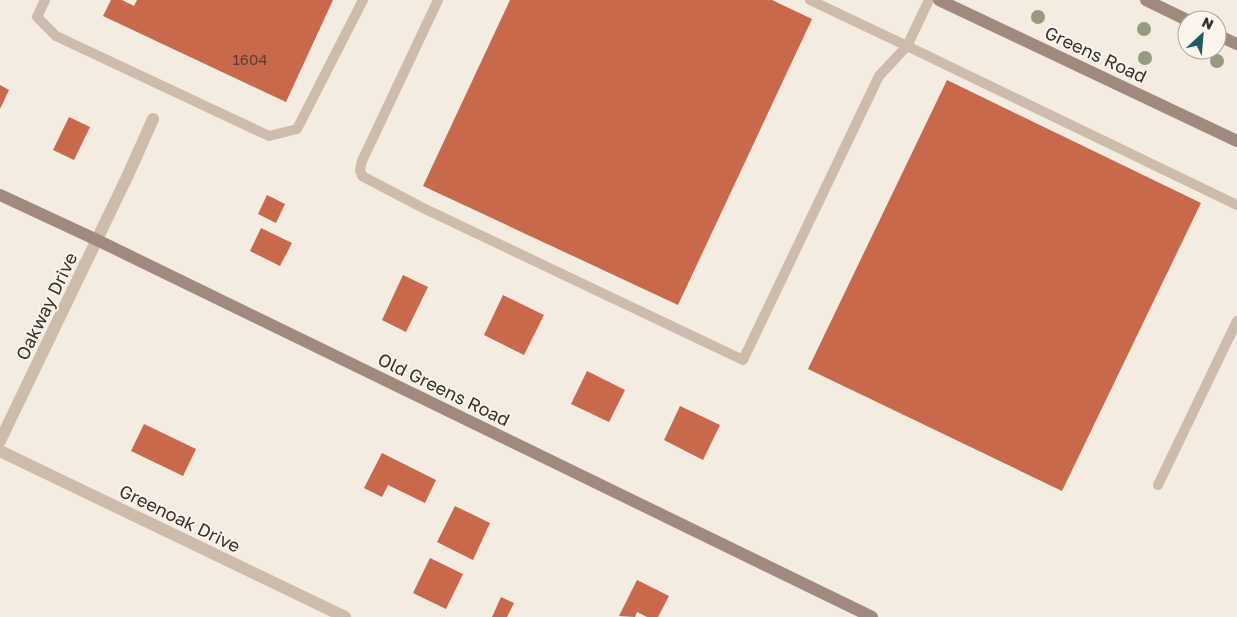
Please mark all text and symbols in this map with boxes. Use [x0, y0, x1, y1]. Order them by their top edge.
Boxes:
north arrow [1177, 10, 1227, 60]
text: N [1199, 13, 1216, 33]
street label: Greens Road [1042, 21, 1150, 87]
house number: 1604 [233, 50, 267, 68]
street label: Oakway Drive [10, 249, 82, 363]
street label: Old Greens Road [374, 348, 514, 430]
street label: Greenoak Drive [116, 479, 244, 557]

